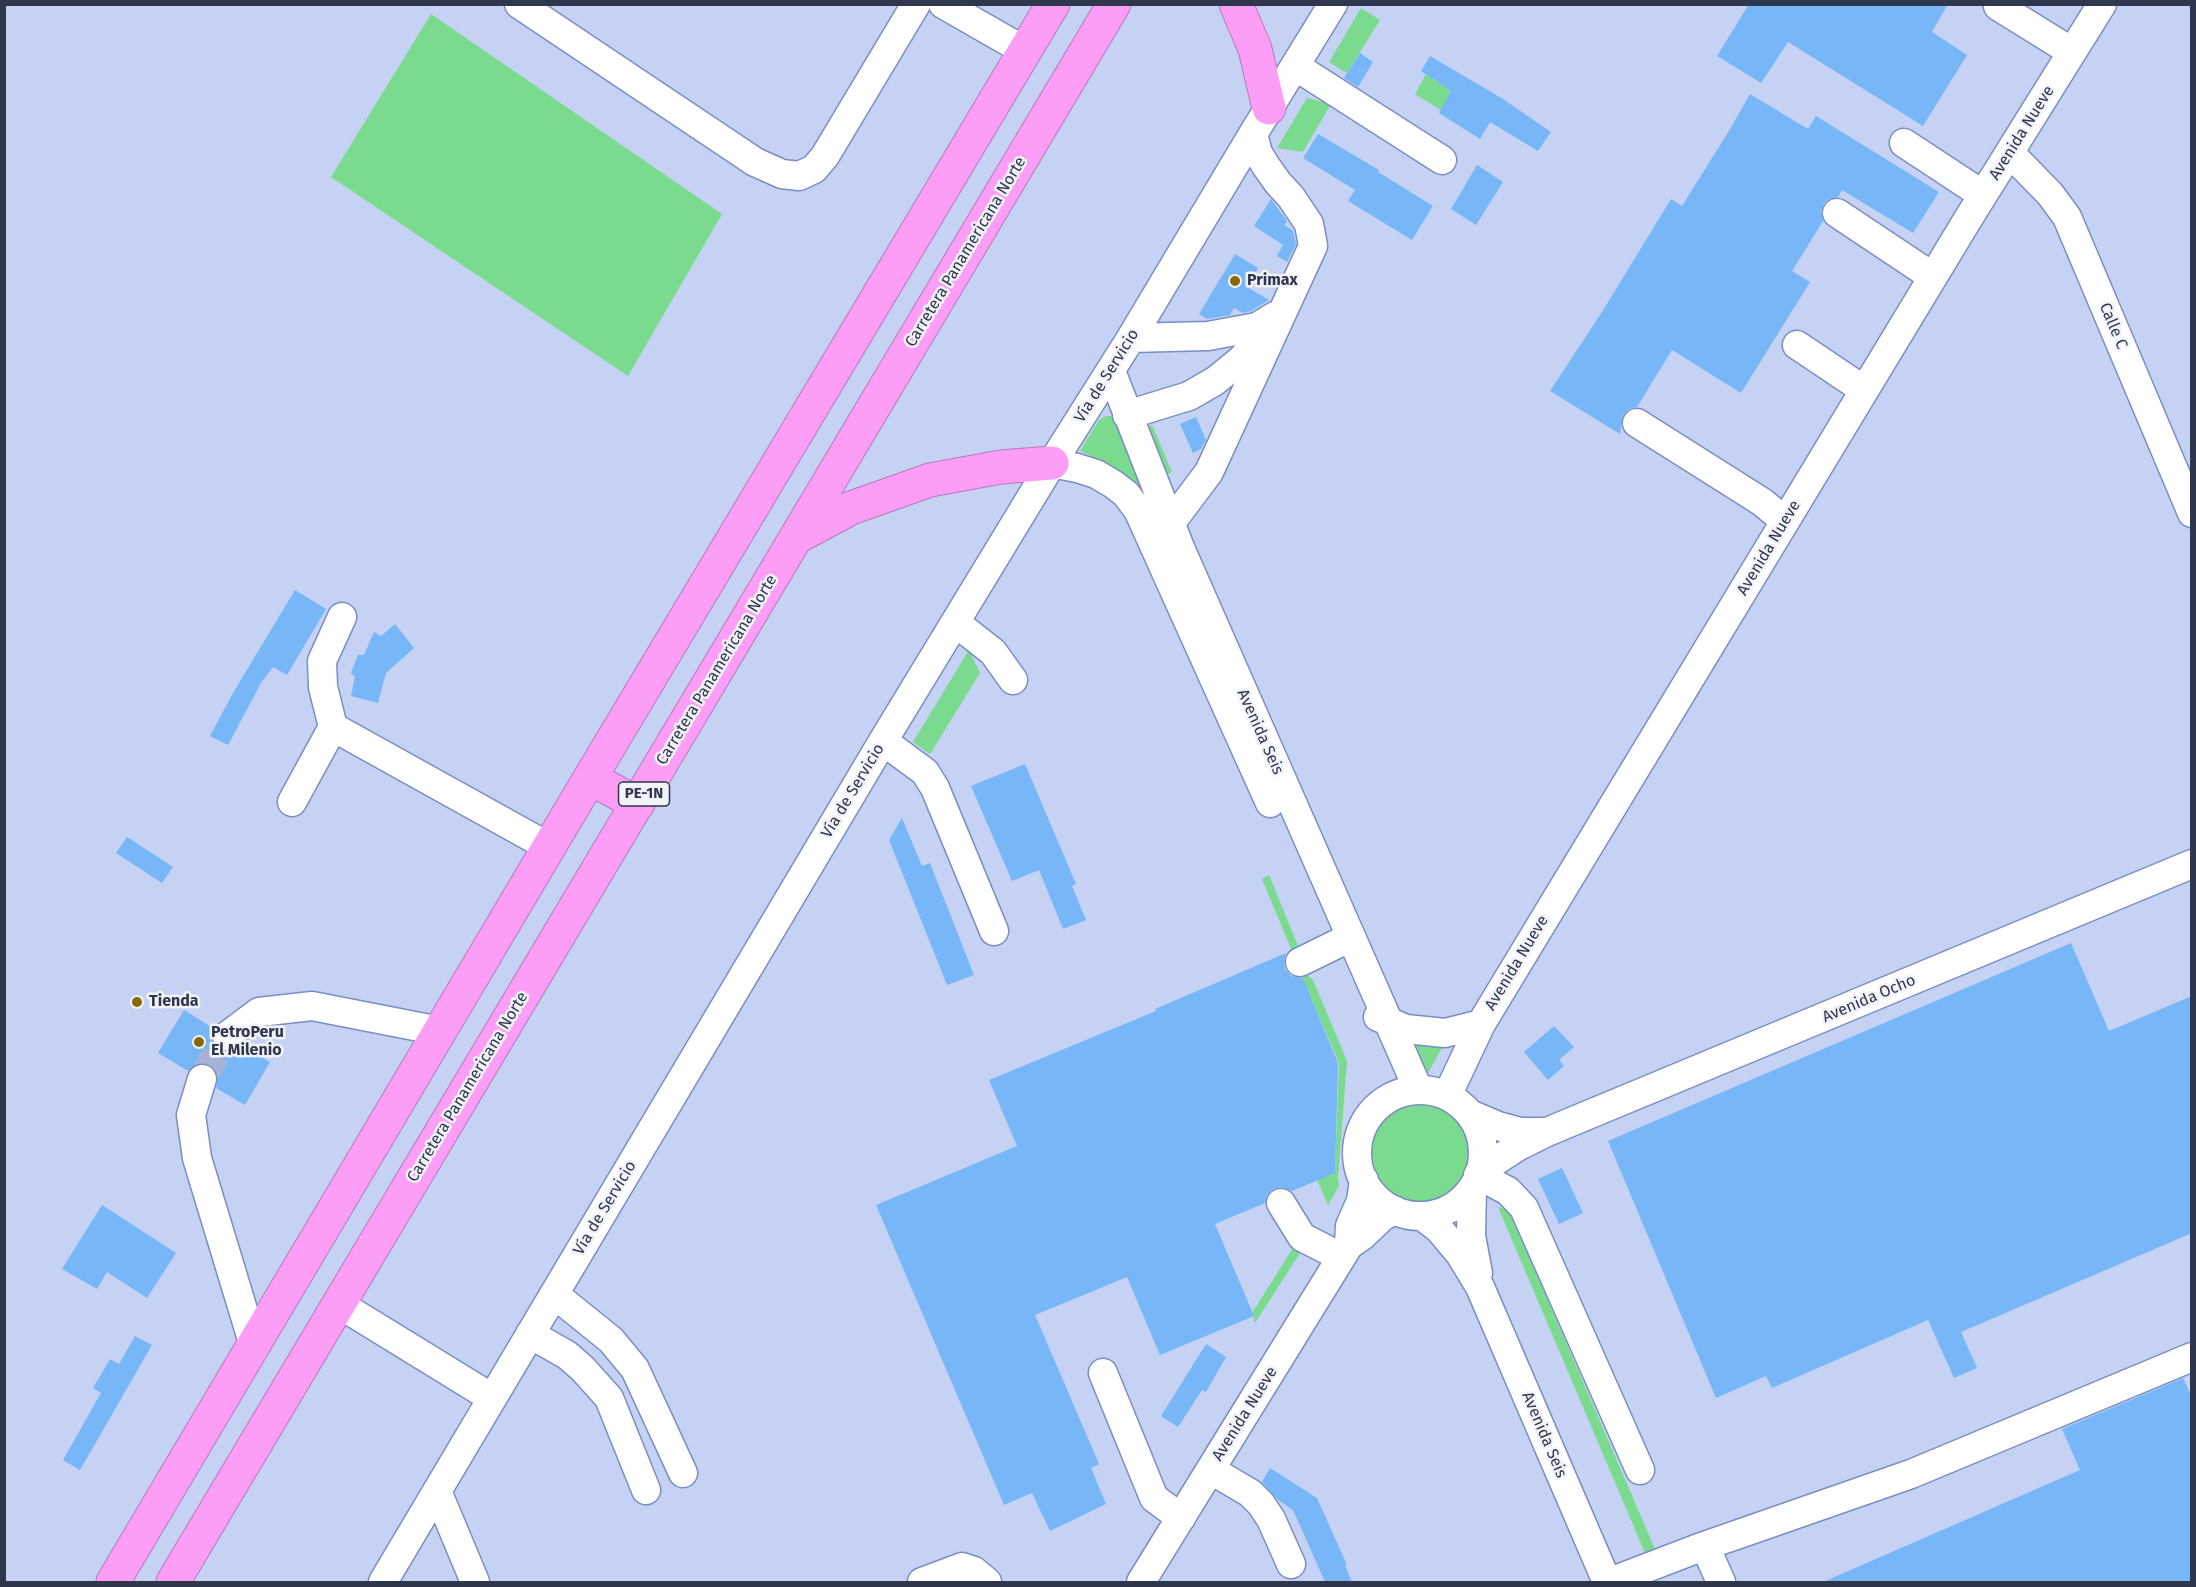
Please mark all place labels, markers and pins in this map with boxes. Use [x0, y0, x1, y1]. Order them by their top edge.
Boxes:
place label: Primax [1247, 271, 1298, 291]
marker: Primax [1228, 274, 1242, 288]
place label: Tienda [149, 992, 199, 1012]
marker: Tienda [130, 995, 144, 1009]
place label: PetroPeru El Milenio [211, 1023, 284, 1061]
marker: PetroPeru El Milenio [192, 1035, 206, 1049]

